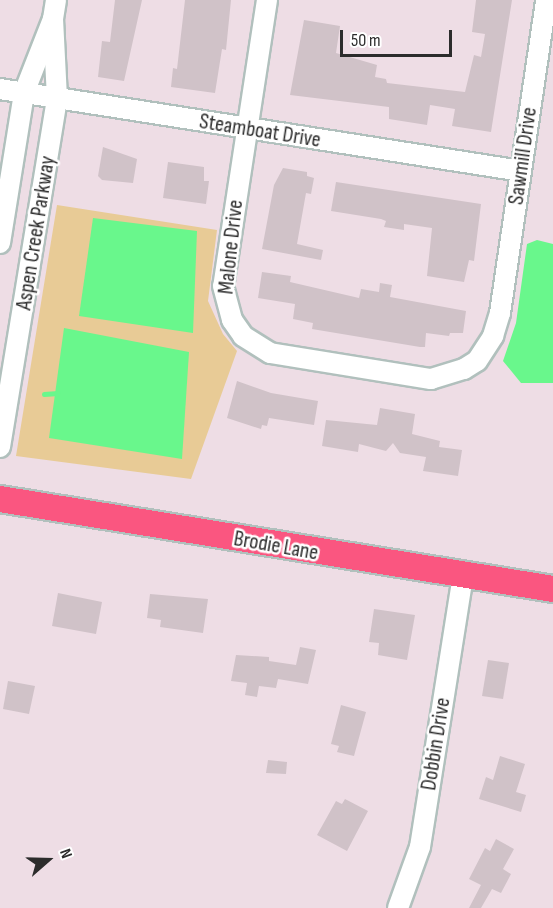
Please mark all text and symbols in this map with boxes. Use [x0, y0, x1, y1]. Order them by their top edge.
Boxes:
scale bar [343, 18, 456, 56]
text: 50 m [351, 30, 381, 51]
street label: Sawmill Drive [503, 105, 543, 207]
street label: Steamboat Drive [197, 108, 323, 154]
street label: Aspen Creek Parkway [11, 154, 61, 312]
street label: Malone Drive [213, 198, 249, 296]
street label: Brodie Lane [232, 526, 320, 566]
street label: Dobbin Drive [416, 696, 456, 792]
north arrow [18, 830, 78, 890]
text: N [55, 846, 76, 861]

